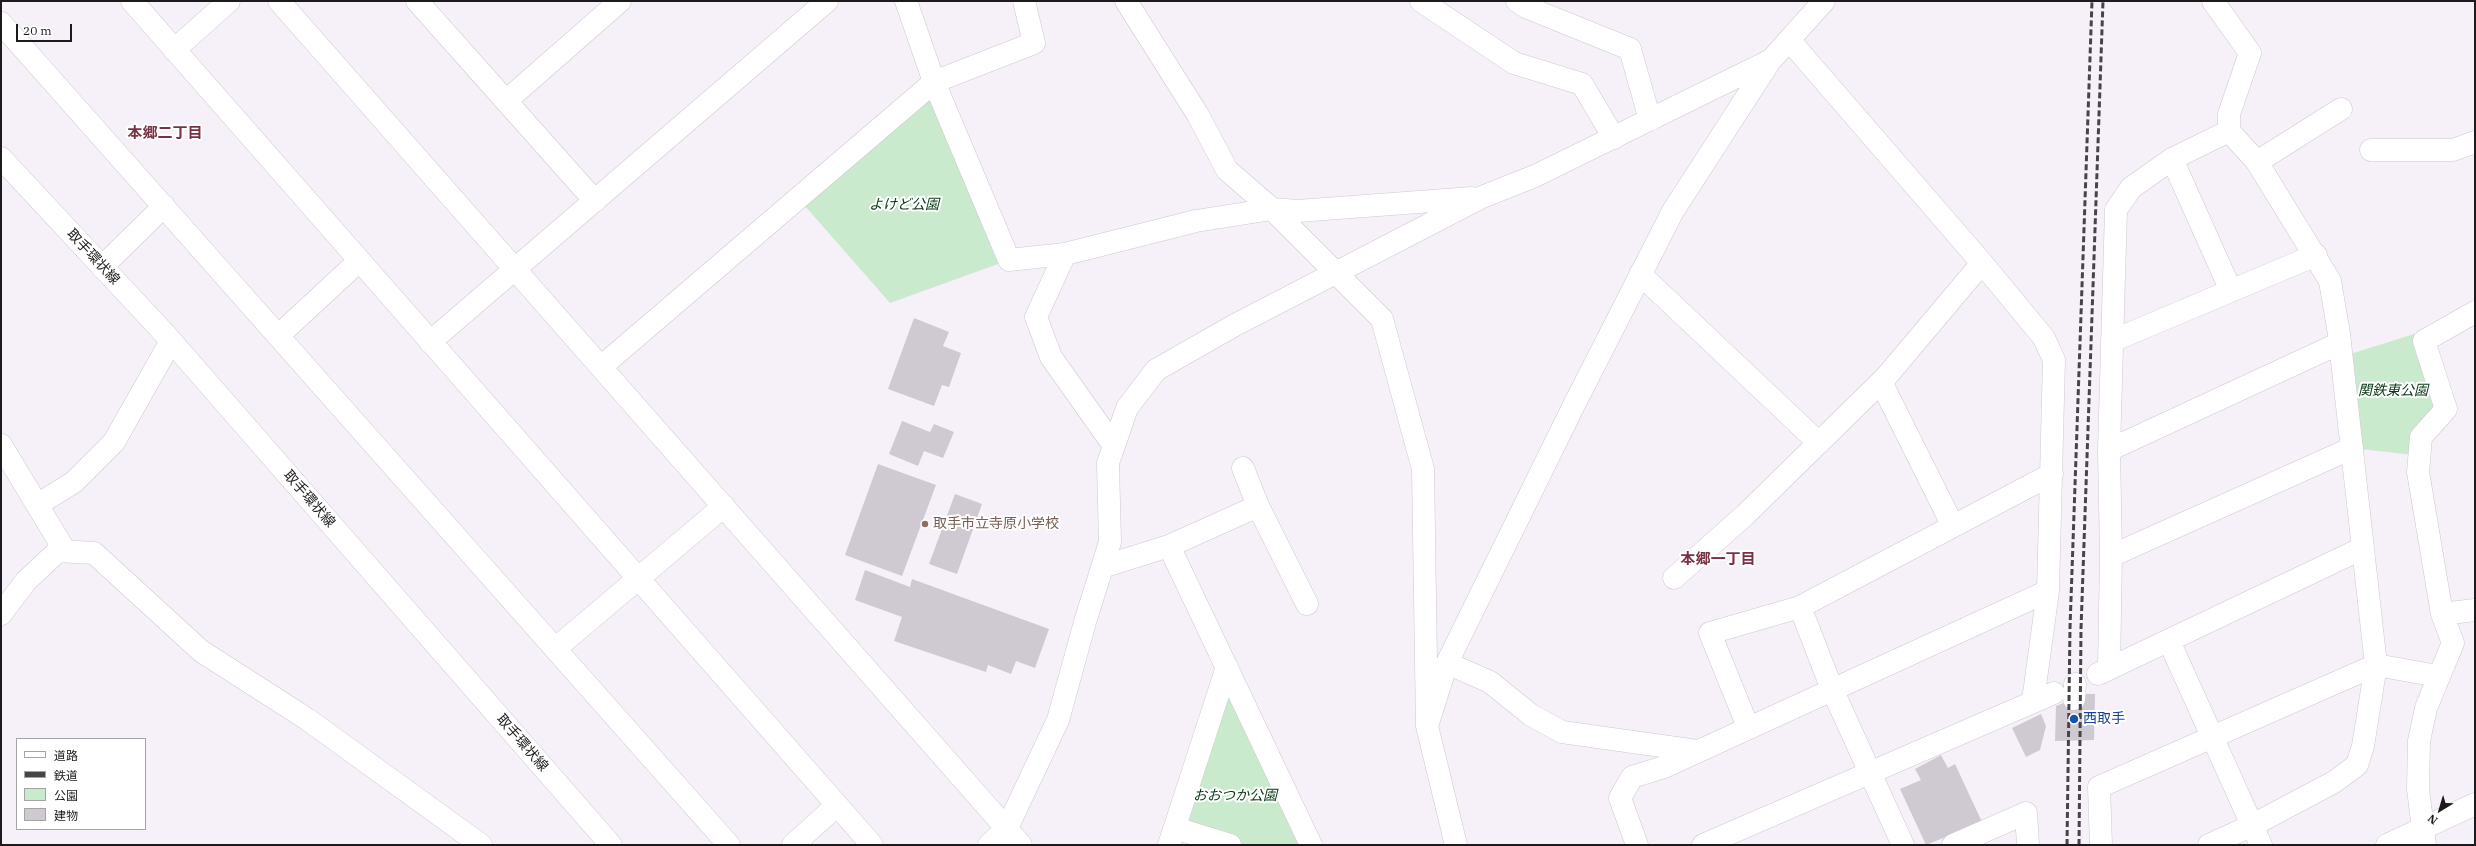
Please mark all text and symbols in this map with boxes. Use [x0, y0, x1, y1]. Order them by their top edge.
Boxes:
scale bar [18, 16, 74, 42]
text: 20 m [23, 23, 52, 38]
district label: 本郷二丁目 [128, 125, 202, 143]
park label: よけど公園 [869, 197, 939, 213]
street label: 取手環状線 [63, 226, 123, 288]
park label: 関鉄東公園 [2358, 383, 2428, 399]
street label: 取手環状線 [280, 467, 338, 531]
place label: 取手市立寺原小学校 [933, 516, 1059, 532]
marker: 取手市立寺原小学校 [920, 519, 930, 529]
district label: 本郷一丁目 [1681, 551, 1755, 569]
street label: 取手環状線 [493, 711, 551, 775]
place label: 西取手 [2083, 711, 2125, 727]
marker: 西取手 [2068, 713, 2080, 725]
legend [16, 738, 146, 830]
text: 道路 [54, 748, 78, 763]
text: 鉄道 [54, 768, 78, 783]
text: 公園 [54, 788, 78, 803]
park label: おおつか公園 [1193, 788, 1277, 804]
north arrow [2420, 790, 2460, 830]
text: 建物 [54, 808, 78, 823]
text: N [2425, 811, 2440, 828]

